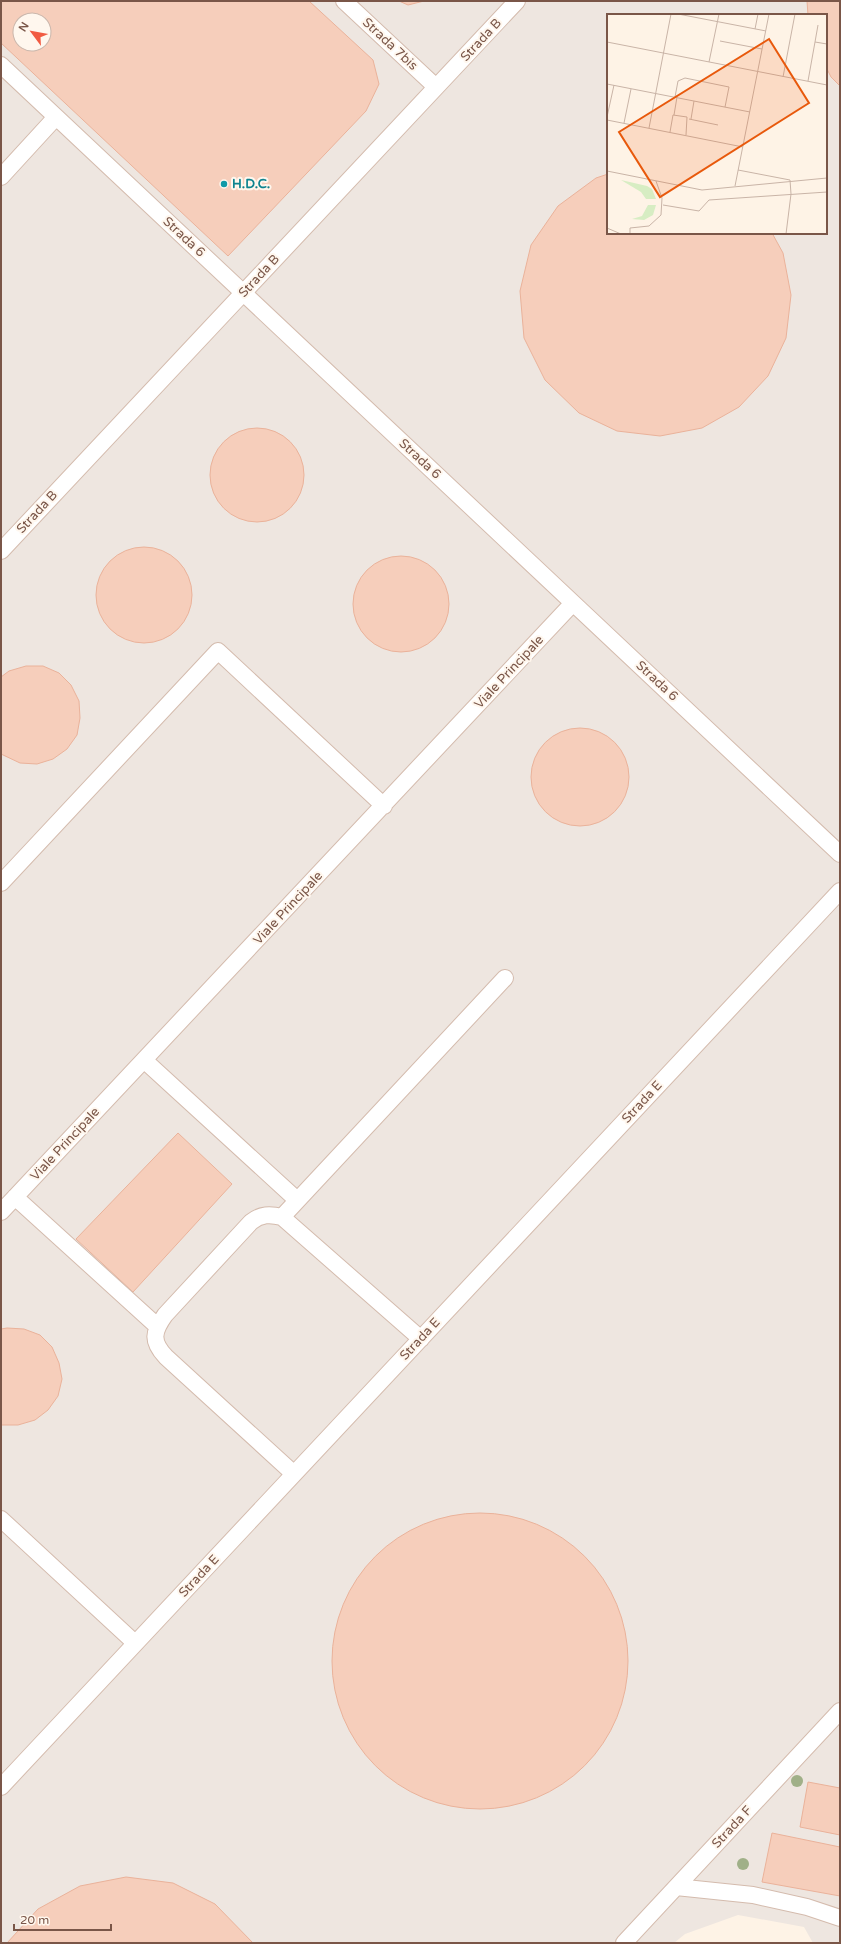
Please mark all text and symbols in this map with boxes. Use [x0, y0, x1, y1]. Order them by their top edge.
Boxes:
north arrow [12, 12, 52, 52]
street label: Strada 7bis [359, 14, 421, 74]
inset map [607, 14, 827, 234]
street label: Strada B [457, 15, 505, 65]
text: N [16, 20, 32, 34]
place label: H.D.C. [232, 176, 270, 192]
marker: H.D.C. [219, 179, 229, 189]
street label: Strada 6 [160, 213, 208, 261]
street label: Strada B [235, 251, 283, 301]
street label: Strada 6 [396, 435, 444, 483]
street label: Strada B [13, 487, 61, 537]
street label: Viale Principale [471, 632, 547, 712]
street label: Strada 6 [633, 657, 681, 705]
street label: Viale Principale [250, 868, 326, 948]
street label: Strada E [618, 1077, 666, 1127]
street label: Viale Principale [27, 1104, 103, 1184]
street label: Strada E [396, 1314, 444, 1364]
street label: Strada E [175, 1551, 223, 1601]
street label: Strada F [708, 1803, 756, 1851]
scale bar [14, 1906, 111, 1932]
text: 20 m [20, 1913, 49, 1927]

